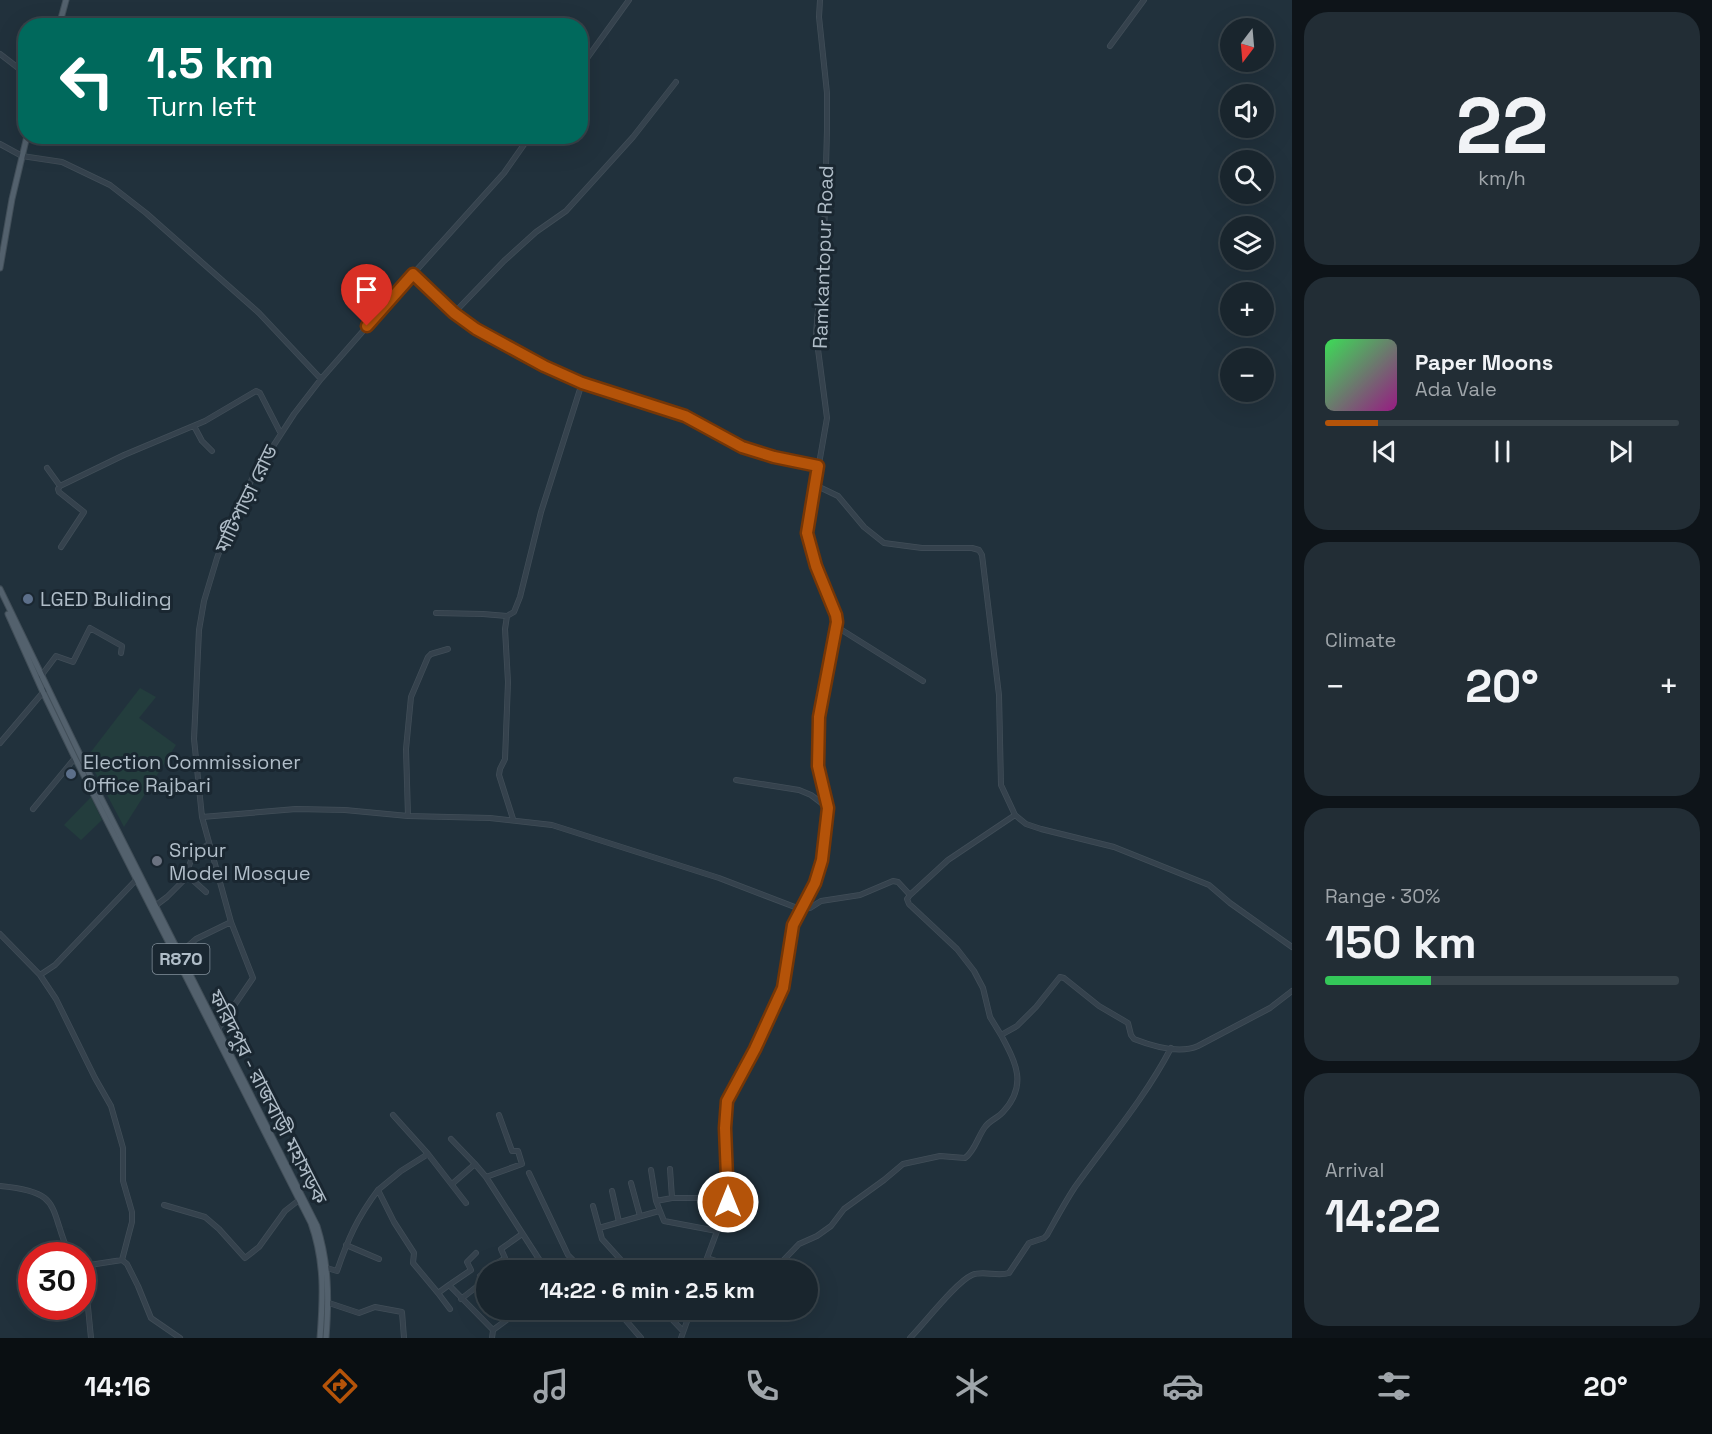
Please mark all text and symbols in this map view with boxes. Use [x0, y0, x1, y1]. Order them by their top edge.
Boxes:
north arrow [1220, 18, 1274, 72]
map controls [1220, 18, 1274, 402]
text: 1.5 km [147, 37, 274, 90]
icon: left [48, 42, 126, 120]
text: 22 [1456, 76, 1548, 176]
button: sound [1220, 84, 1274, 138]
text: Turn left [147, 89, 257, 124]
button: search [1220, 150, 1274, 204]
street label: Ramkantopur Road [807, 165, 839, 349]
text: km/h [1478, 165, 1526, 191]
button: layers [1220, 216, 1274, 270]
pin [341, 264, 392, 326]
icon: arrive [350, 273, 383, 306]
button: + [1220, 282, 1274, 336]
button: − [1220, 348, 1274, 402]
text: Paper Moons [1415, 348, 1553, 376]
text: Ada Vale [1415, 376, 1497, 402]
icon: previous [1368, 435, 1401, 468]
icon: pause [1486, 435, 1519, 468]
icon: next [1604, 435, 1637, 468]
street label: মাটিপাড়া রোড [208, 440, 284, 558]
place label: LGED Buliding [40, 586, 172, 612]
marker: LGED Buliding [21, 592, 35, 606]
text: Climate [1325, 627, 1396, 653]
text: 20° [1465, 658, 1539, 715]
text: − [1325, 666, 1345, 708]
text: + [1659, 666, 1679, 708]
place label: Election Commissioner Office Rajbari [83, 749, 301, 798]
marker: Election Commissioner Office Rajbari [64, 767, 78, 781]
place label: Sripur Model Mosque [169, 837, 311, 886]
marker: Sripur Model Mosque [150, 854, 164, 868]
text: Range · 30% [1325, 883, 1440, 909]
text: 150 km [1325, 914, 1477, 971]
road number: R870 [152, 944, 210, 974]
street label: ফরিদপুর - রাজবাড়ী মহাসড়ক [202, 985, 334, 1209]
text: Arrival [1325, 1157, 1384, 1183]
position arrow [696, 1170, 760, 1234]
text: 14:22 [1325, 1188, 1441, 1245]
speed limit sign: 30 [18, 1242, 96, 1320]
text: 14:22 · 6 min · 2.5 km [539, 1276, 755, 1304]
icon: directions [319, 1365, 361, 1407]
icon: music [530, 1365, 572, 1407]
icon: phone [741, 1365, 783, 1407]
icon: climate [951, 1365, 993, 1407]
icon: car [1162, 1365, 1204, 1407]
icon: filters [1373, 1365, 1415, 1407]
text: 14:16 [84, 1369, 151, 1404]
text: 20° [1583, 1369, 1628, 1404]

